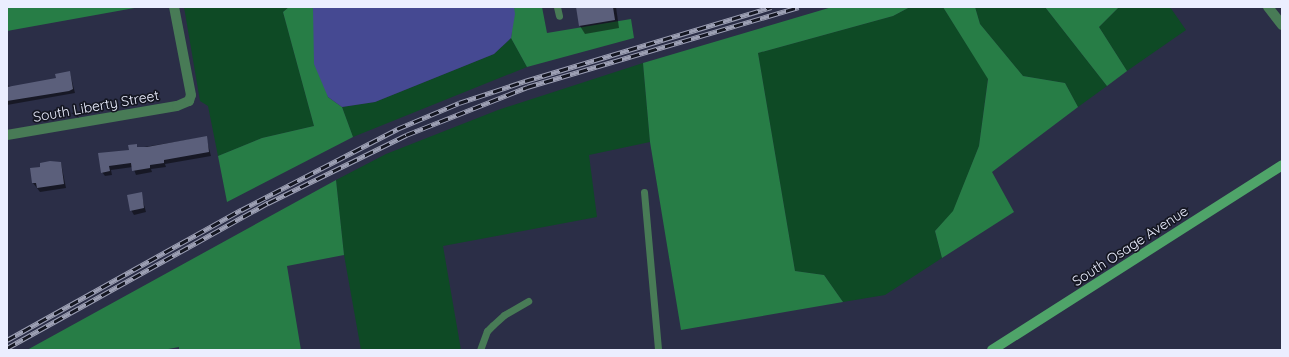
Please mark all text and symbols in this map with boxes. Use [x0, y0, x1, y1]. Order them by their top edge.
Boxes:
street label: South Liberty Street [32, 87, 160, 125]
street label: South Osage Avenue [1069, 202, 1191, 290]

